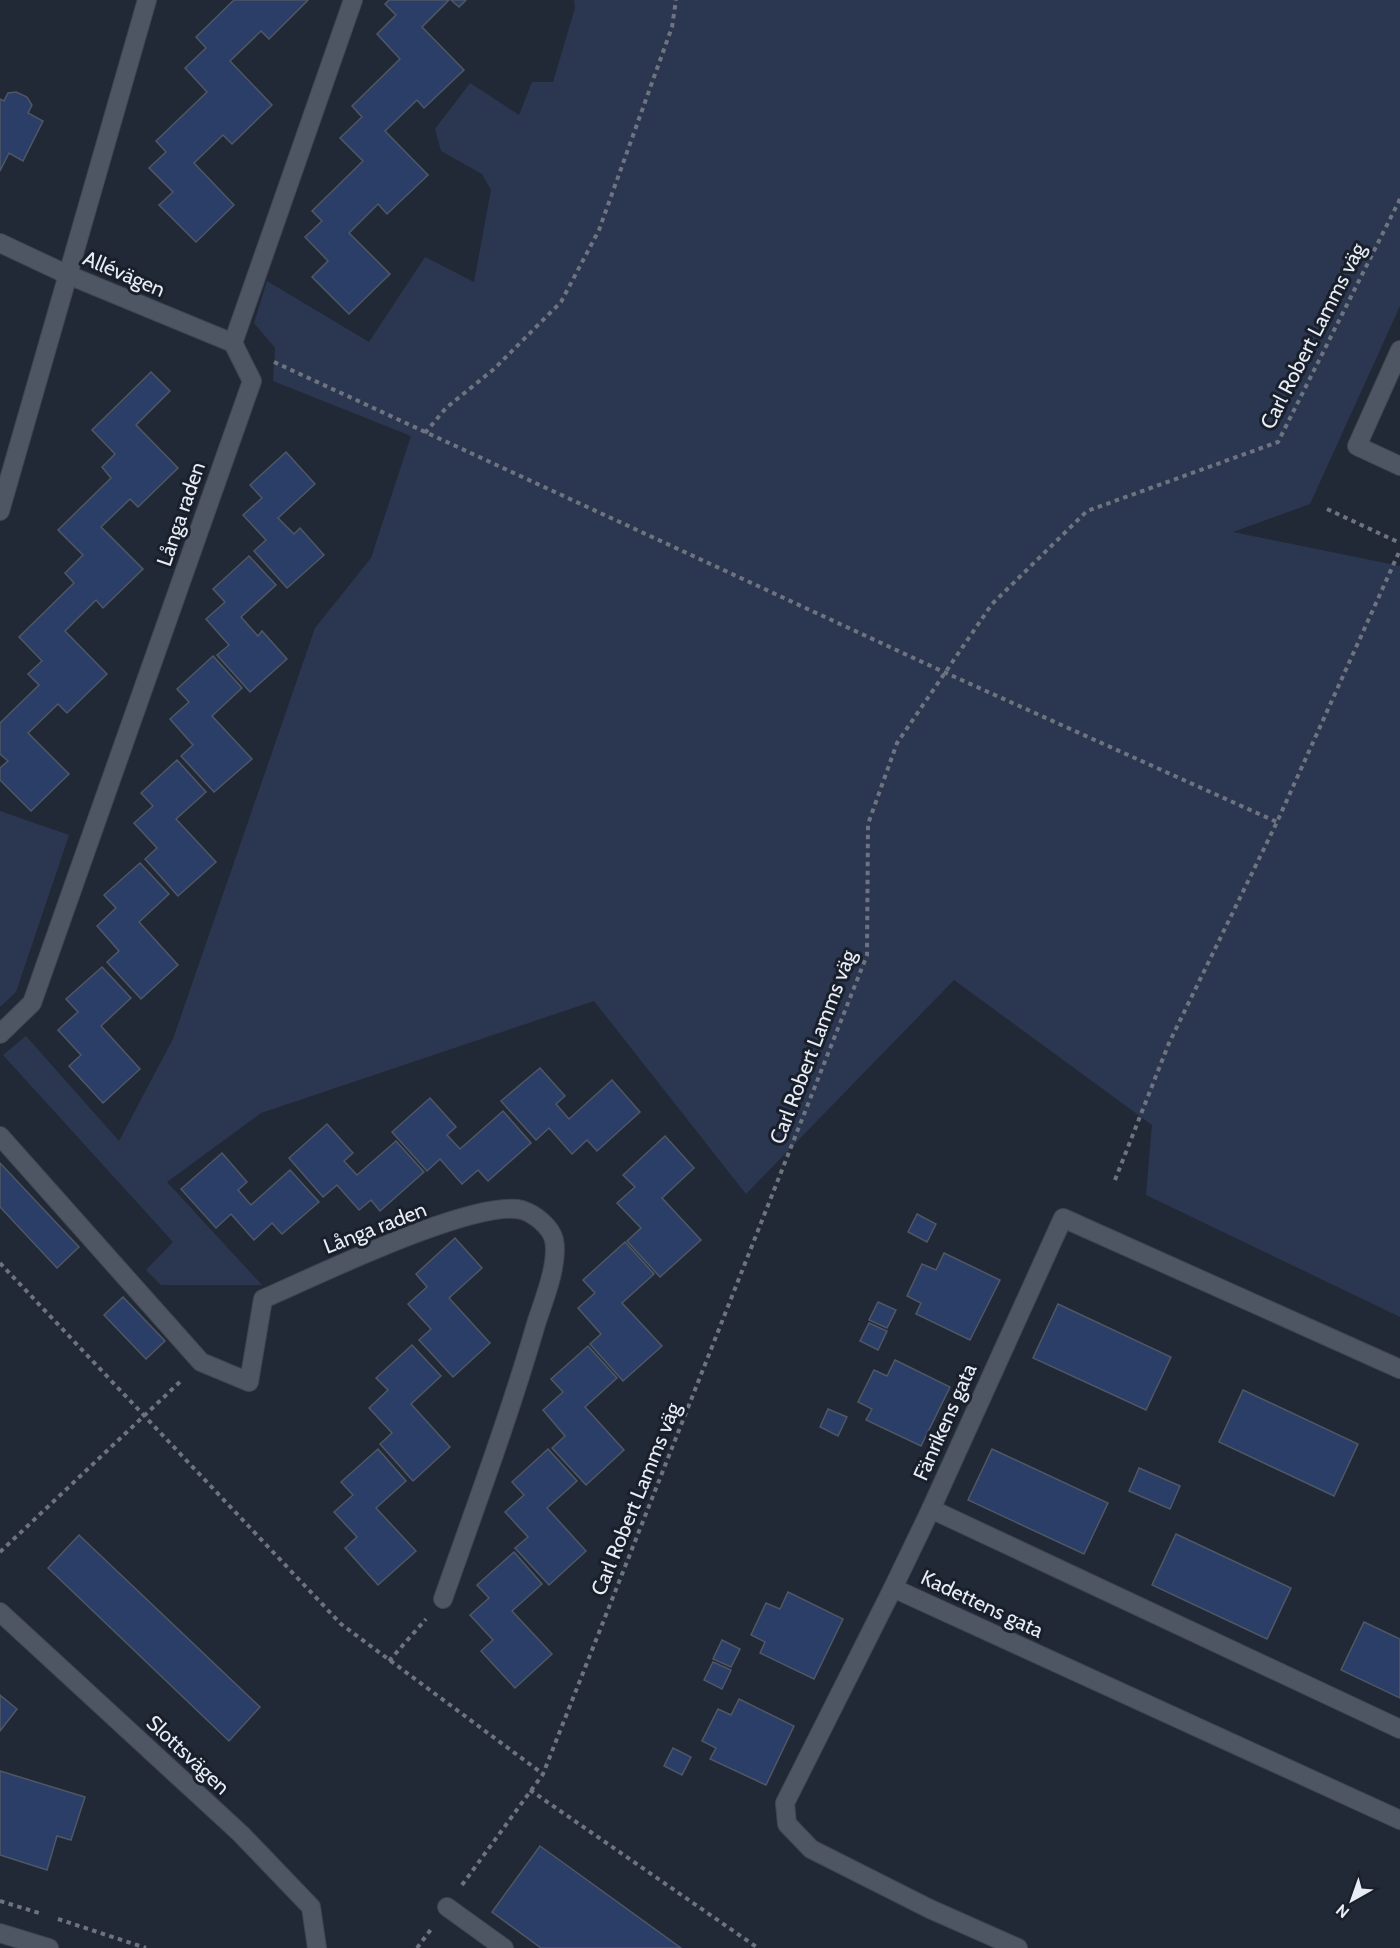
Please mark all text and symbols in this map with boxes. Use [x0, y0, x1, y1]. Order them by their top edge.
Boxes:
street label: Carl Robert Lamms väg [1255, 238, 1371, 433]
street label: Allévägen [79, 245, 169, 302]
street label: Långa raden [151, 459, 210, 569]
street label: Carl Robert Lamms väg [764, 946, 861, 1147]
street label: Långa raden [320, 1196, 430, 1259]
street label: Fänrikens gata [908, 1360, 981, 1484]
street label: Carl Robert Lamms väg [585, 1398, 686, 1599]
street label: Kadettens gata [917, 1564, 1047, 1643]
street label: Slottsvägen [142, 1710, 235, 1799]
north arrow [1322, 1870, 1382, 1930]
text: N [1332, 1900, 1353, 1922]

